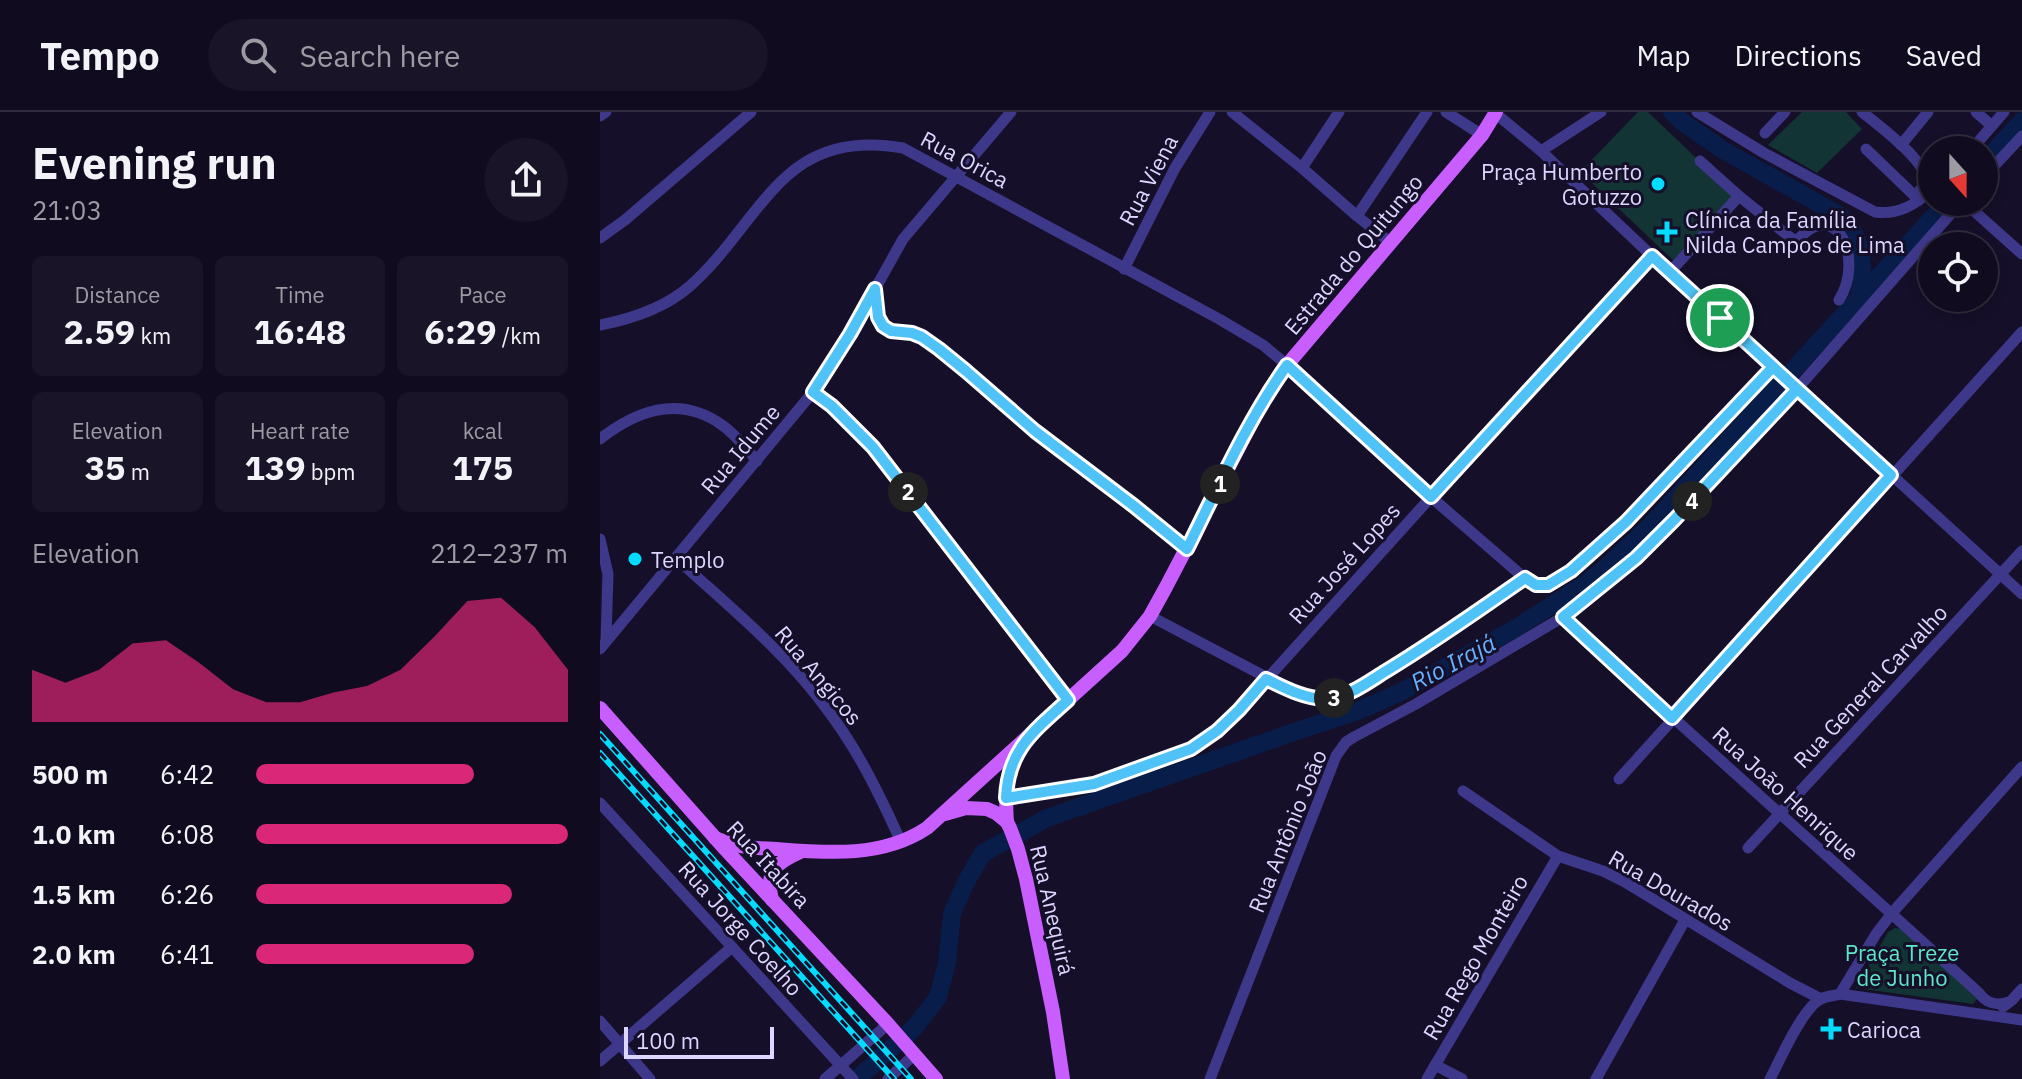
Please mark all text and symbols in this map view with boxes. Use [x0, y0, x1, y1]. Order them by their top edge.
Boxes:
search box [208, 19, 768, 91]
text: Tempo [40, 31, 160, 80]
icon: search [236, 33, 280, 77]
text: Search here [300, 36, 460, 75]
text: Map [1636, 37, 1690, 74]
text: Directions [1734, 37, 1862, 74]
text: Saved [1906, 37, 1982, 74]
street label: Rua Orica [916, 124, 1014, 194]
street label: Rua Viena [1112, 129, 1184, 230]
text: Evening run [32, 134, 277, 191]
north arrow [1918, 136, 1998, 216]
map controls [1918, 136, 1998, 312]
button: share [484, 138, 568, 222]
place label: Praça Humberto Gotuzzo [1481, 157, 1642, 211]
street label: Estrada do Quitungo [1277, 168, 1429, 340]
marker: Praça Humberto Gotuzzo [1649, 175, 1667, 193]
text: 21:03 [32, 193, 102, 227]
place label: Clínica da Família Nilda Campos de Lima [1685, 205, 1905, 259]
marker: Clínica da Família Nilda Campos de Lima [1656, 221, 1678, 243]
button: locate [1918, 232, 1998, 312]
text: Distance [74, 280, 160, 309]
text: Time [275, 280, 325, 309]
text: Pace [459, 280, 507, 309]
pin [1686, 284, 1754, 352]
icon: arrive [1698, 296, 1742, 340]
text: 2.59 [63, 309, 135, 353]
text: 16:48 [254, 309, 346, 353]
text: 6:29 [424, 309, 497, 353]
text: km [135, 321, 171, 350]
text: /km [497, 321, 541, 350]
street label: Rua Idume [694, 398, 786, 500]
text: Elevation [72, 416, 163, 445]
text: Heart rate [250, 416, 350, 445]
text: kcal [463, 416, 503, 445]
text: 35 [85, 445, 126, 489]
text: 139 [244, 445, 306, 489]
text: 175 [452, 445, 513, 489]
text: m [126, 457, 150, 486]
text: bpm [306, 457, 356, 486]
pin: 1 [1200, 464, 1240, 504]
text: 1 [1213, 469, 1227, 498]
pin: 2 [888, 472, 928, 512]
text: 2 [901, 477, 915, 506]
pin: 4 [1672, 481, 1712, 521]
text: 4 [1685, 486, 1699, 515]
street label: Rua José Lopes [1282, 496, 1406, 630]
text: Elevation [32, 536, 140, 570]
text: 212–237 m [430, 536, 568, 570]
place label: Templo [651, 545, 725, 574]
marker: Templo [626, 550, 644, 568]
street label: Rua General Carvalho [1787, 598, 1953, 774]
street label: Rua Angicos [769, 619, 869, 731]
water label: Rio Irajá [1405, 626, 1501, 698]
pin: 3 [1314, 678, 1354, 718]
text: 3 [1327, 683, 1341, 712]
street label: Rua João Henrique [1707, 720, 1865, 866]
street label: Rua Antônio João [1241, 745, 1333, 917]
text: 500 m [32, 757, 108, 791]
text: 6:42 [160, 757, 214, 791]
street label: Rua Itabira [721, 814, 817, 914]
text: 1.0 km [32, 817, 116, 851]
text: 6:08 [160, 817, 214, 851]
street label: Rua Anequirá [1024, 842, 1082, 978]
street label: Rua Dourados [1604, 843, 1738, 937]
street label: Rua Jorge Coelho [673, 854, 809, 1002]
street label: Rua Rego Monteiro [1416, 869, 1534, 1045]
text: 1.5 km [32, 877, 116, 911]
text: 6:26 [160, 877, 214, 911]
text: 2.0 km [32, 937, 116, 971]
text: 6:41 [160, 937, 214, 971]
park label: Praça Treze de Junho [1845, 938, 1959, 992]
place label: Carioca [1847, 1015, 1921, 1044]
marker: Carioca [1822, 1020, 1840, 1038]
scale bar [624, 1023, 774, 1059]
text: 100 m [636, 1026, 700, 1055]

